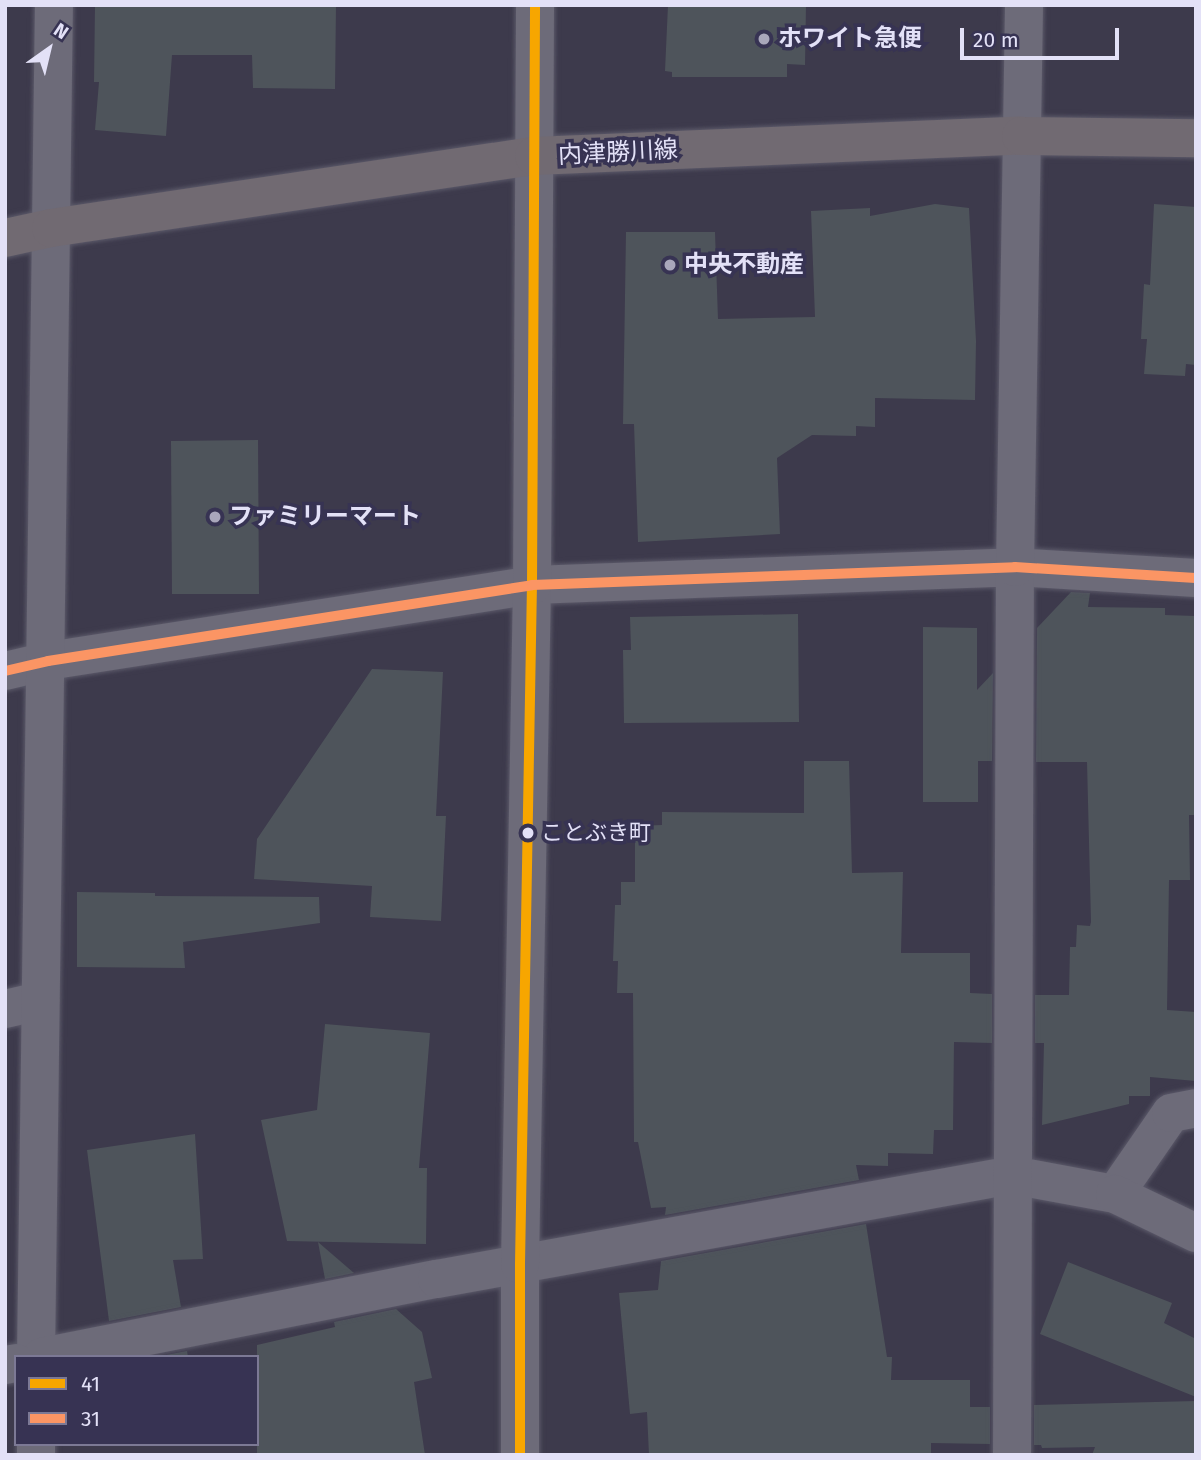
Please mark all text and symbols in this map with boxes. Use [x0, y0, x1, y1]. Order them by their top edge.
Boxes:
north arrow [14, 14, 84, 84]
scale bar [963, 14, 1122, 58]
text: N [49, 18, 73, 44]
place label: ホワイト急便 [778, 25, 922, 53]
text: 20 m [973, 27, 1019, 53]
marker: ホワイト急便 [756, 31, 772, 47]
street label: 内津勝川線 [557, 135, 679, 171]
place label: 中央不動産 [684, 251, 804, 279]
marker: 中央不動産 [662, 257, 678, 273]
place label: ファミリーマート [229, 503, 421, 531]
marker: ファミリーマート [207, 509, 223, 525]
place label: ことぶき町 [541, 820, 651, 846]
marker: ことぶき町 [521, 826, 535, 840]
legend [14, 1355, 259, 1446]
text: 41 [81, 1371, 100, 1397]
text: 31 [81, 1406, 100, 1432]

